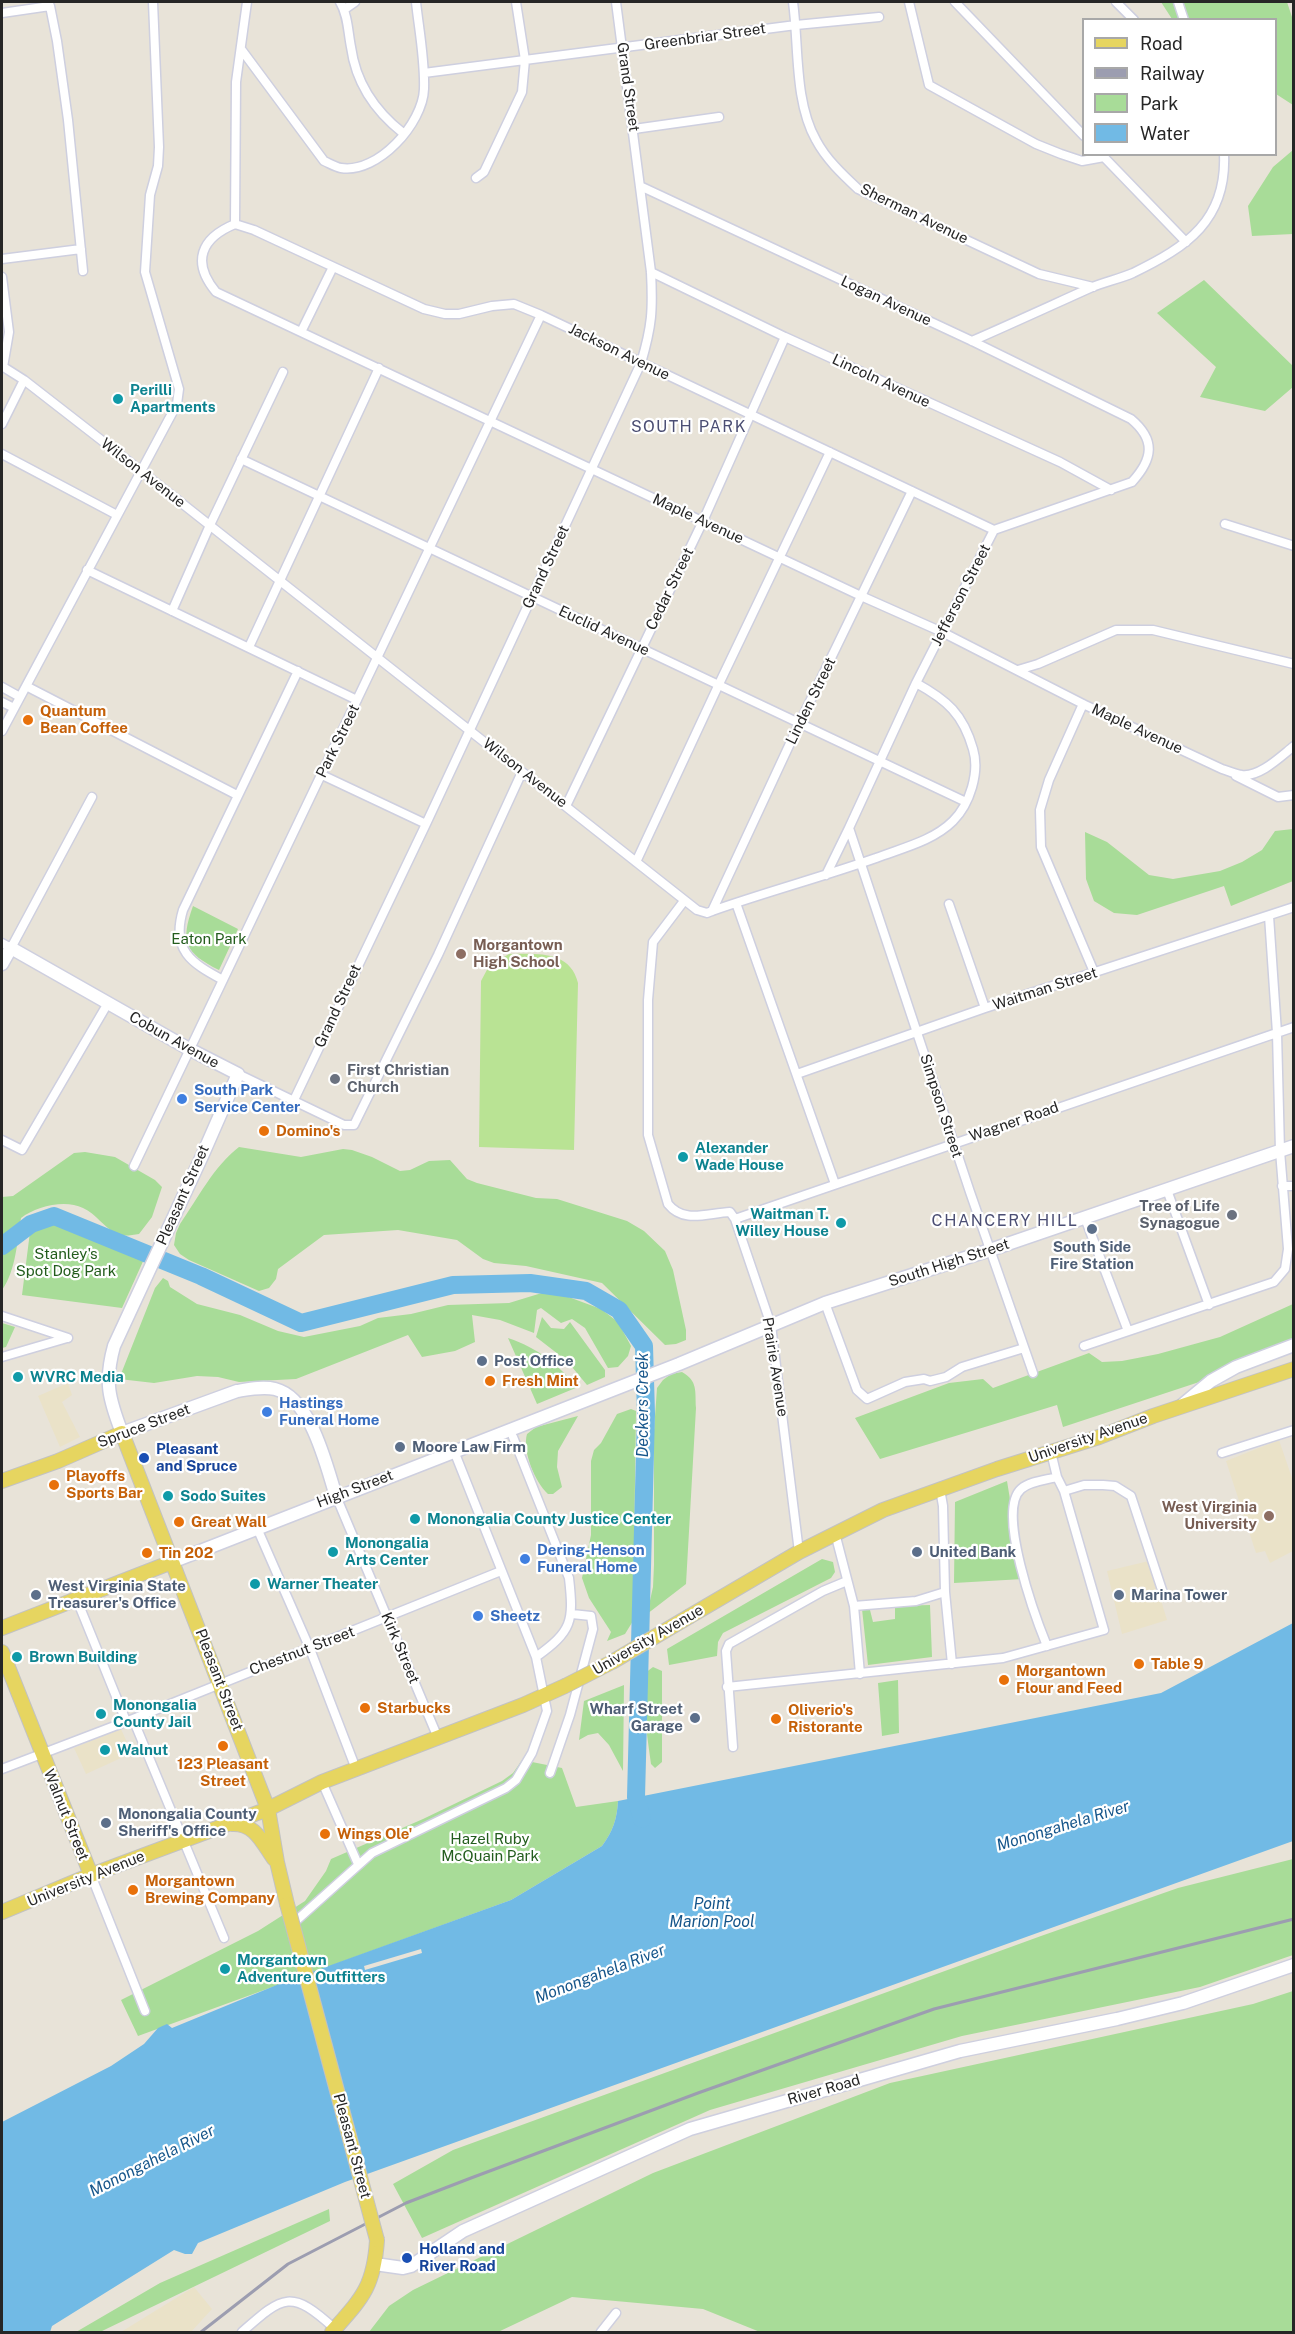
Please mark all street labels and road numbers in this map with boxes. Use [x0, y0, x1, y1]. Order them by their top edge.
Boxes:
street label: Greenbriar Street [643, 20, 767, 54]
street label: Grand Street [613, 41, 643, 133]
street label: Sherman Avenue [857, 180, 971, 248]
street label: Logan Avenue [838, 272, 934, 330]
street label: Jackson Avenue [565, 320, 673, 384]
street label: Lincoln Avenue [829, 350, 933, 412]
street label: Wilson Avenue [97, 434, 189, 512]
street label: Maple Avenue [650, 490, 746, 548]
street label: Grand Street [519, 522, 573, 612]
street label: Jefferson Street [928, 541, 994, 649]
street label: Cedar Street [642, 545, 698, 633]
street label: Euclid Avenue [556, 602, 652, 660]
street label: Linden Street [782, 655, 840, 747]
street label: Maple Avenue [1089, 700, 1185, 758]
street label: Park Street [312, 701, 364, 781]
street label: Wilson Avenue [479, 734, 571, 812]
street label: Grand Street [311, 961, 365, 1051]
street label: Waitman Street [990, 964, 1100, 1014]
street label: Cobun Avenue [126, 1008, 222, 1072]
street label: Simpson Street [916, 1052, 966, 1160]
street label: Wagner Road [967, 1098, 1061, 1146]
street label: Pleasant Street [153, 1142, 213, 1248]
street label: South High Street [886, 1235, 1012, 1291]
street label: Prairie Avenue [758, 1316, 792, 1418]
street label: Spruce Street [95, 1400, 193, 1452]
street label: University Avenue [1026, 1409, 1150, 1467]
street label: High Street [314, 1466, 396, 1512]
street label: University Avenue [589, 1601, 707, 1679]
street label: Kirk Street [377, 1610, 423, 1686]
street label: Chestnut Street [247, 1623, 357, 1679]
street label: Pleasant Street [191, 1626, 247, 1734]
street label: Walnut Street [39, 1767, 93, 1863]
street label: University Avenue [25, 1847, 147, 1911]
street label: River Road [786, 2071, 862, 2109]
street label: Pleasant Street [329, 2092, 375, 2200]

